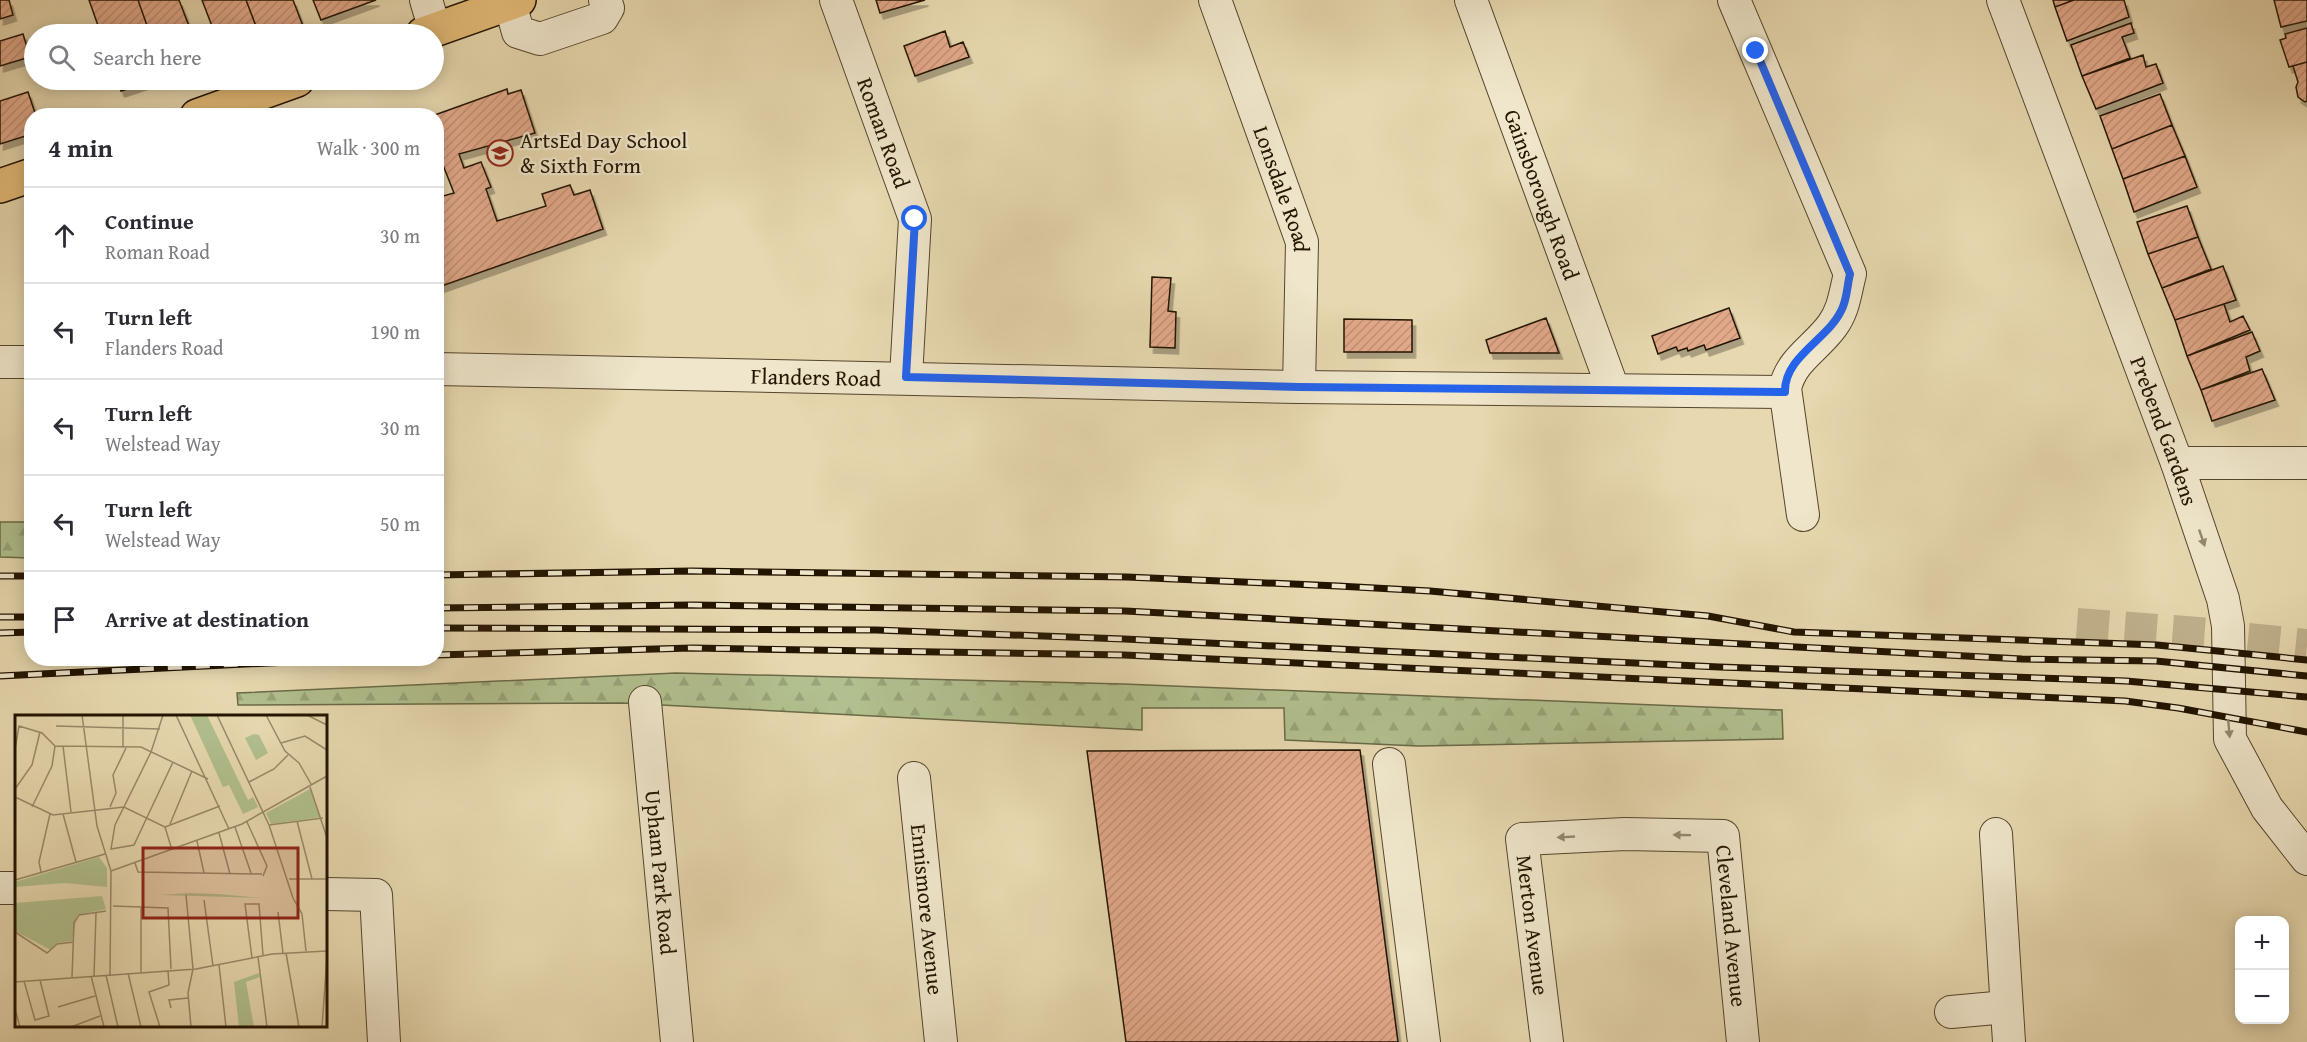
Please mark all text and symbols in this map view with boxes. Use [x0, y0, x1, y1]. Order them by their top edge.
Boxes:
search box [24, 24, 444, 90]
route end [1742, 37, 1768, 63]
icon: search [45, 41, 78, 74]
text: Search here [93, 41, 202, 73]
street label: Roman Road [849, 73, 919, 193]
street label: Gainsborough Road [1496, 105, 1588, 284]
street label: Lonsdale Road [1246, 121, 1318, 253]
place label: ArtsEd Day School & Sixth Form [520, 124, 687, 181]
text: 4 min [48, 128, 113, 167]
text: Walk · 300 m [317, 133, 420, 162]
school or university icon: ArtsEd Day School & Sixth Form [485, 138, 515, 168]
text: Continue [105, 205, 194, 237]
route start [901, 205, 927, 231]
icon: ahead [48, 219, 81, 252]
text: 30 m [380, 221, 420, 250]
text: Roman Road [105, 237, 210, 266]
text: Turn left [105, 301, 192, 333]
icon: left [48, 315, 81, 348]
text: 190 m [370, 317, 420, 346]
text: Flanders Road [105, 333, 224, 362]
street label: Prebend Gardens [2122, 351, 2206, 510]
street label: Flanders Road [750, 360, 882, 394]
text: Turn left [105, 397, 192, 429]
icon: left [48, 411, 81, 444]
text: 30 m [380, 413, 420, 442]
text: Welstead Way [105, 429, 221, 458]
text: Turn left [105, 493, 192, 525]
icon: left [48, 507, 81, 540]
text: 50 m [380, 509, 420, 538]
text: Welstead Way [105, 525, 221, 554]
one-way arrow [2198, 529, 2207, 547]
icon: arrive [48, 603, 81, 636]
text: Arrive at destination [105, 603, 309, 635]
inset map [15, 715, 327, 1027]
one-way arrow [2224, 719, 2234, 738]
street label: Upham Park Road [637, 788, 685, 956]
street label: Ennismore Avenue [903, 822, 952, 996]
one-way arrow [1673, 831, 1692, 840]
one-way arrow [1557, 832, 1576, 841]
street label: Cleveland Avenue [1708, 844, 1756, 1008]
street label: Merton Avenue [1509, 853, 1557, 997]
map controls [2235, 916, 2289, 1024]
button: + [2235, 916, 2289, 970]
button: − [2235, 970, 2289, 1024]

